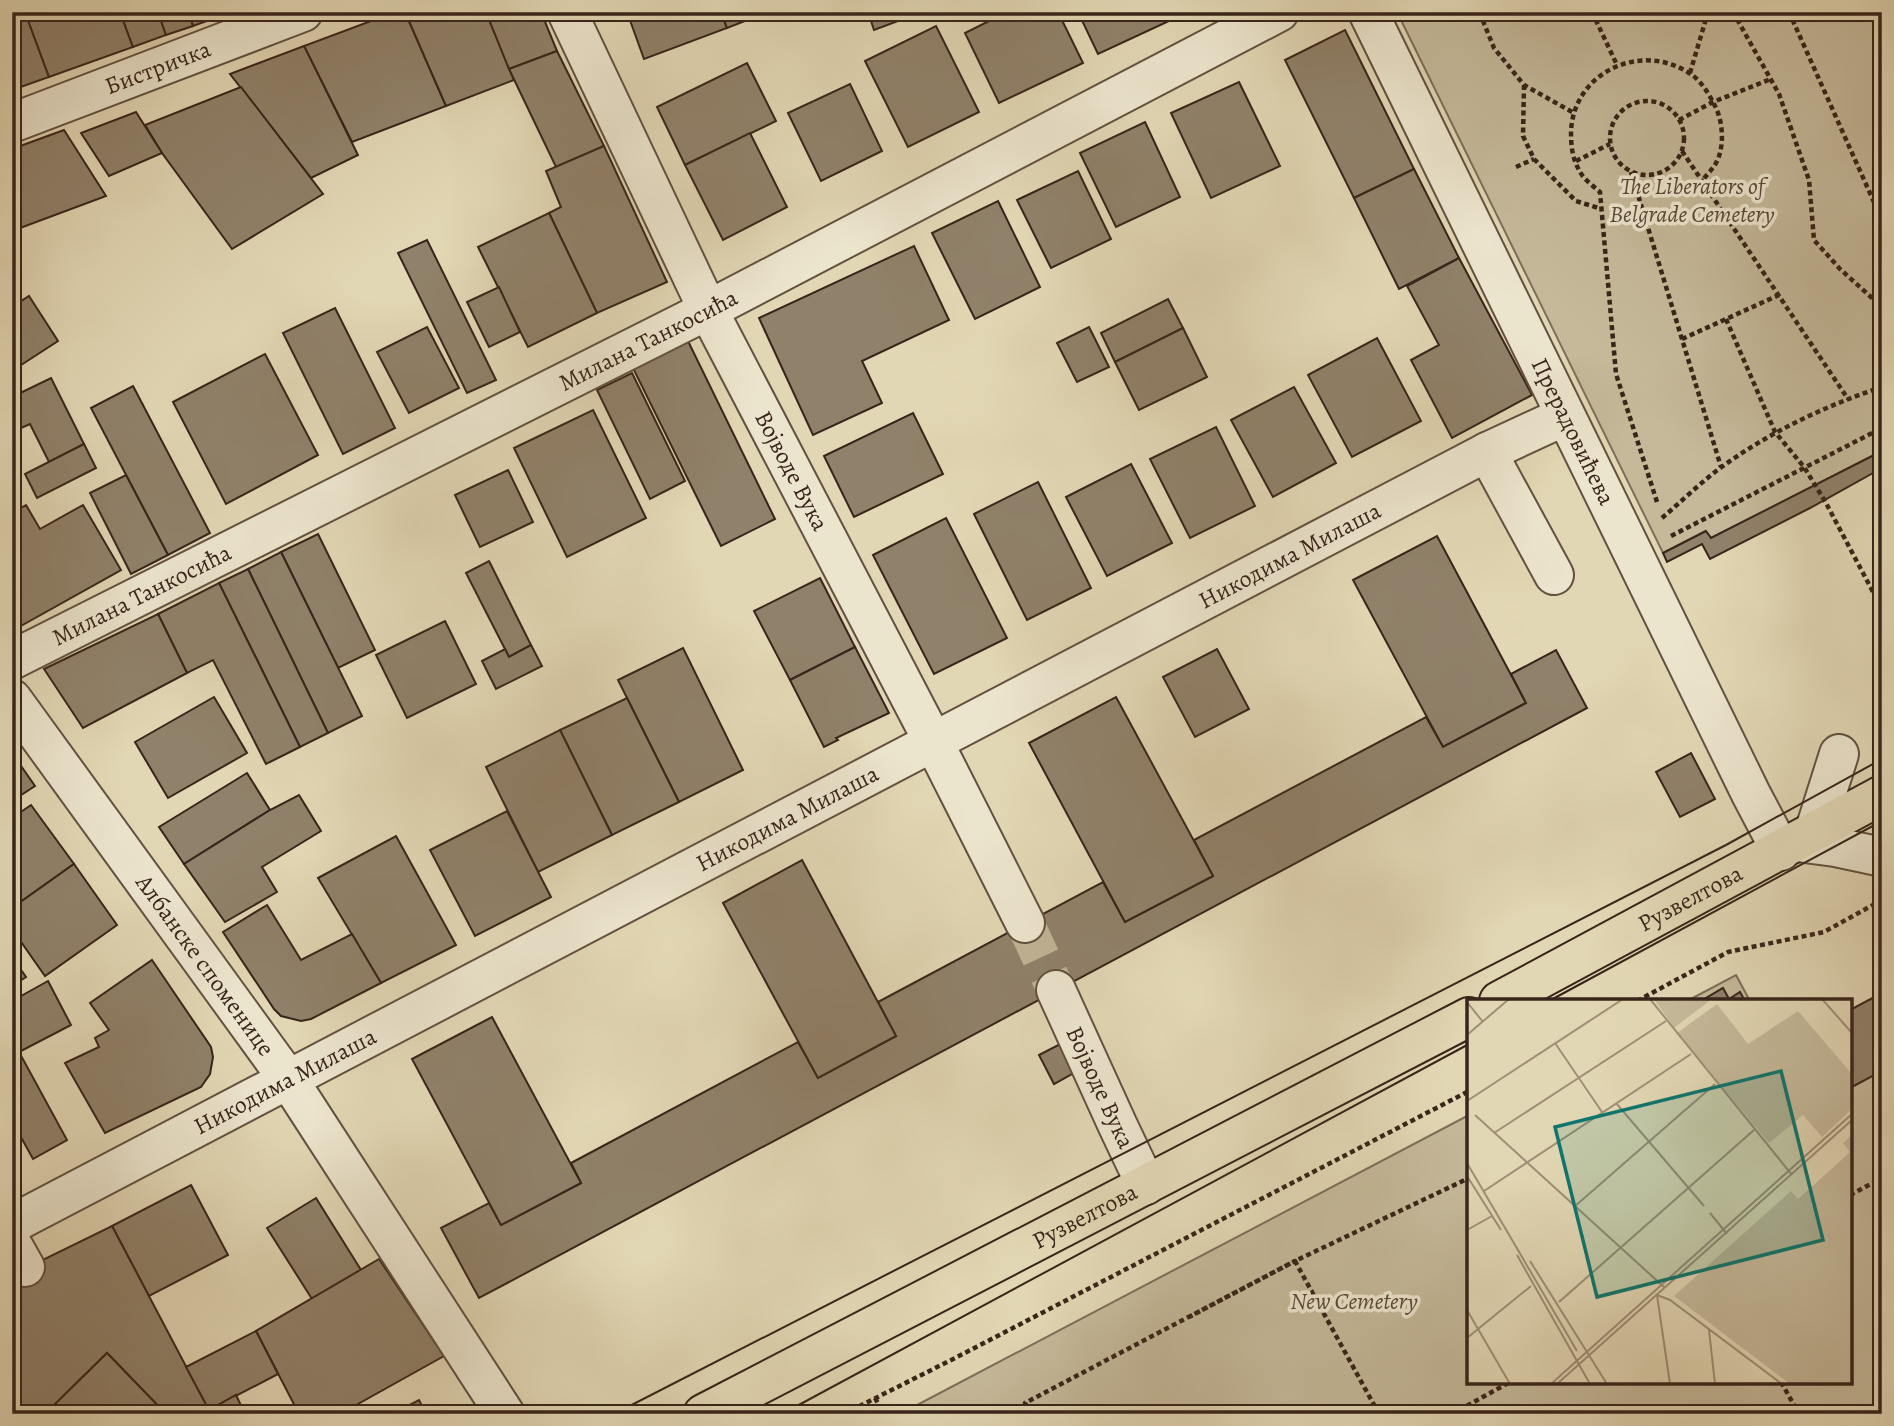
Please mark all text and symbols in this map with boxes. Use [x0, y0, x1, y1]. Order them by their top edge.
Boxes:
street label: Бистричка [100, 33, 215, 102]
park label: The Liberators of Belgrade Cemetery [1610, 170, 1775, 230]
street label: Милана Танкосића [553, 281, 743, 399]
street label: Прерадовићева [1524, 352, 1623, 510]
street label: Војводе Вука [747, 405, 836, 536]
street label: Никодима Милаша [1193, 494, 1386, 616]
street label: Милана Танкосића [47, 536, 237, 653]
street label: Никодима Милаша [690, 757, 884, 879]
street label: Рузвелтова [1632, 857, 1748, 939]
street label: Албанске споменице [128, 867, 282, 1063]
inset map [1467, 999, 1852, 1384]
street label: Никодима Милаша [188, 1020, 382, 1142]
street label: Војводе Вука [1059, 1021, 1142, 1154]
street label: Рузвелтова [1027, 1176, 1143, 1257]
park label: New Cemetery [1290, 1285, 1418, 1317]

